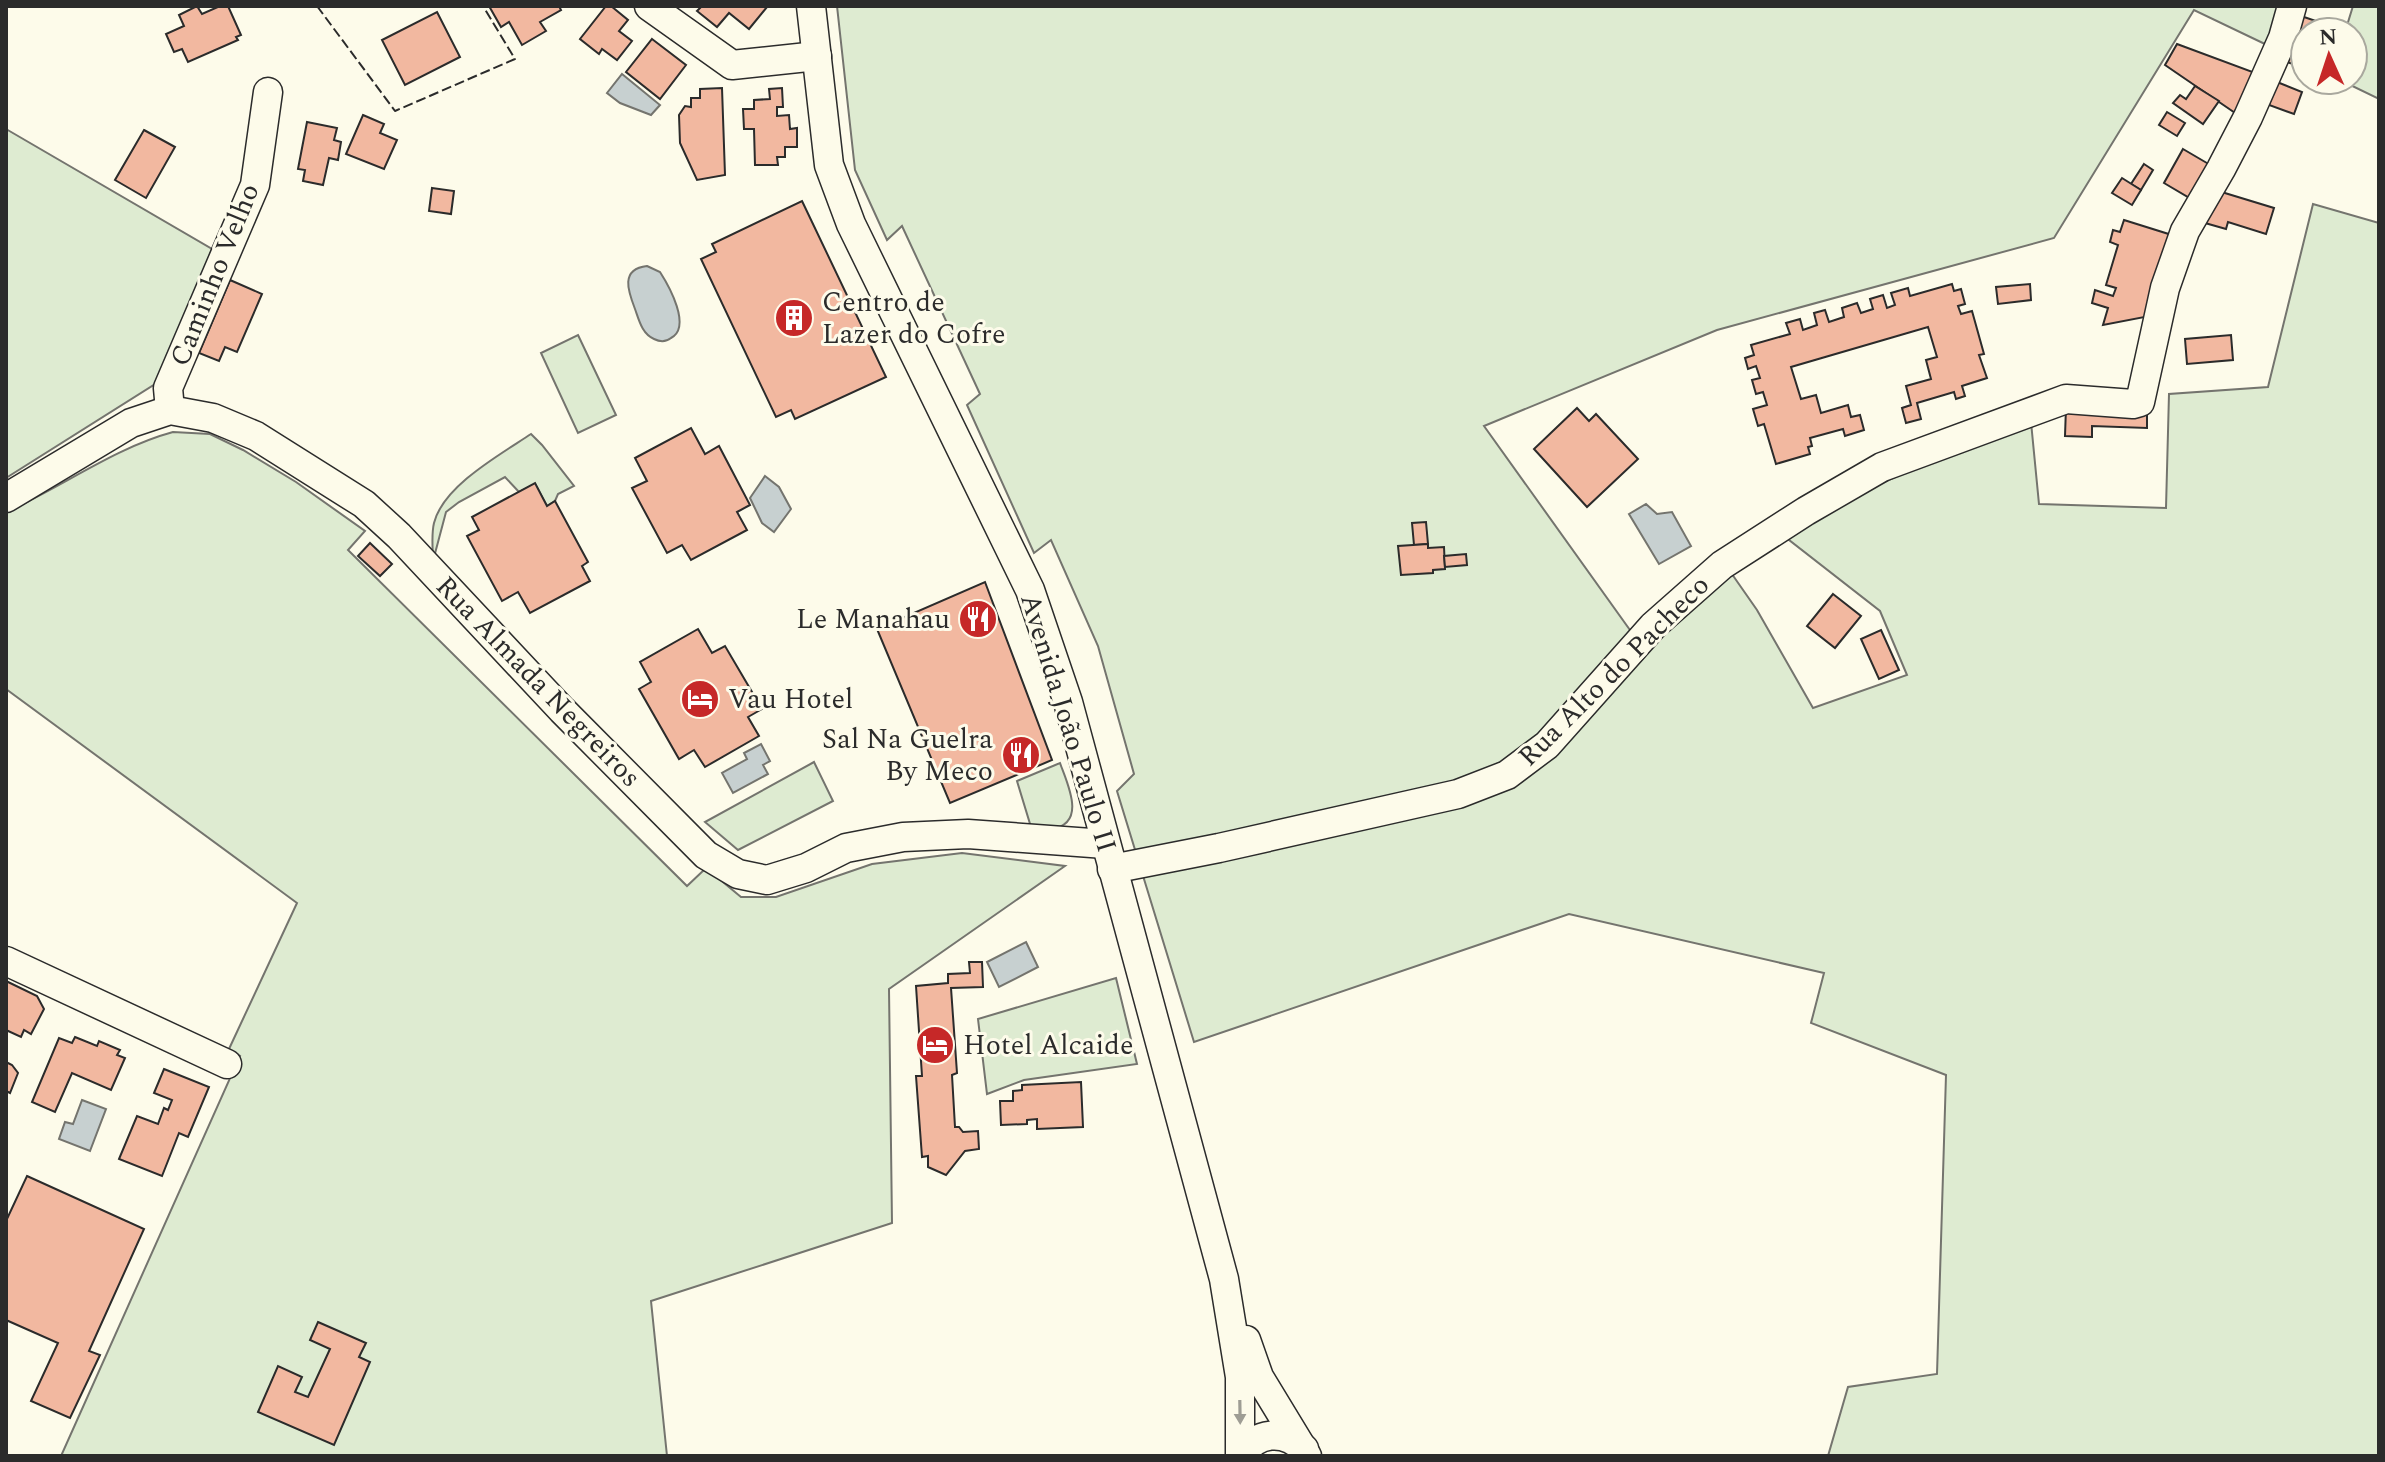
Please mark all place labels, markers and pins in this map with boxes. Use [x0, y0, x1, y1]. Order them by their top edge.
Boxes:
place label: Centro de Lazer do Cofre [822, 281, 1005, 356]
building icon: Centro de Lazer do Cofre [773, 297, 815, 339]
place label: Le Manahau [796, 598, 950, 641]
restaurant icon: Le Manahau [957, 598, 999, 640]
hotel icon: Vau Hotel [679, 678, 721, 720]
place label: Vau Hotel [728, 678, 853, 721]
place label: Sal Na Guelra By Meco [822, 718, 993, 793]
restaurant icon: Sal Na Guelra By Meco [1000, 734, 1042, 776]
hotel icon: Hotel Alcaide [914, 1024, 956, 1066]
place label: Hotel Alcaide [963, 1024, 1134, 1067]

